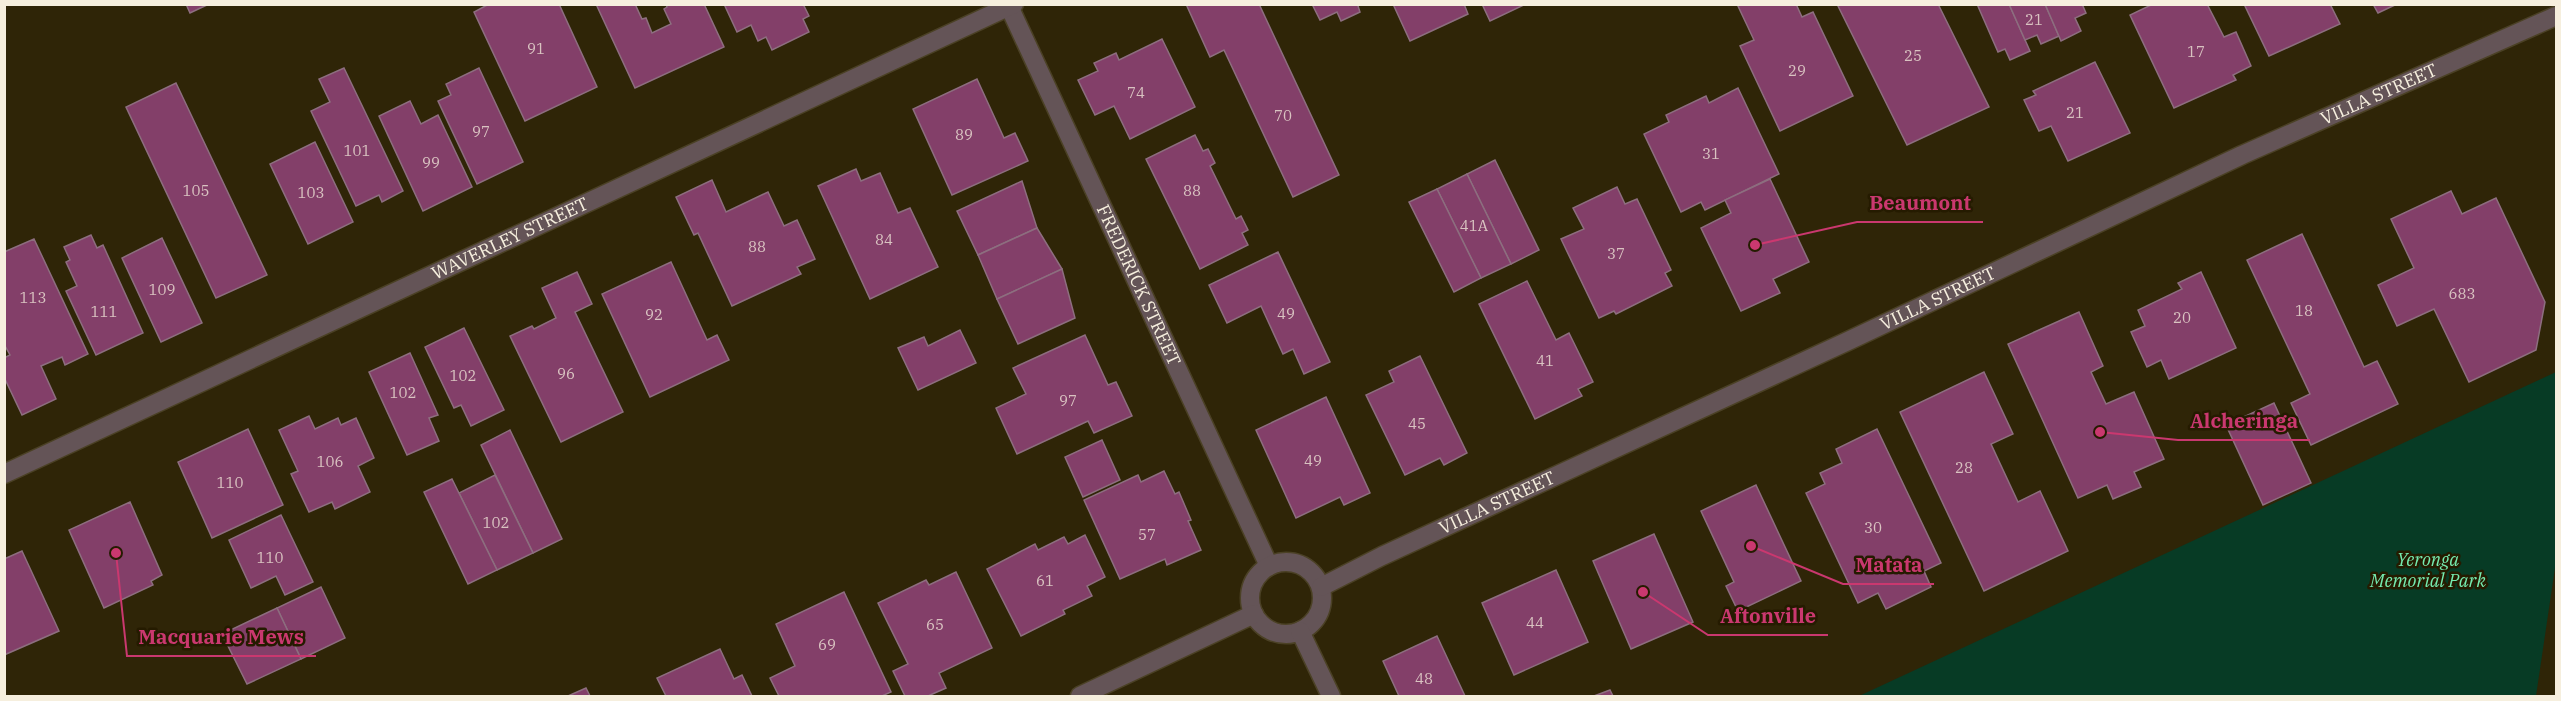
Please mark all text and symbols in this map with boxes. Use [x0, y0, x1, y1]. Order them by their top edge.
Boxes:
house number: 21 [2025, 10, 2043, 29]
house number: 91 [527, 39, 545, 58]
house number: 17 [2187, 42, 2205, 61]
house number: 25 [1904, 46, 1922, 65]
street label: VILLA STREET [2317, 58, 2441, 130]
house number: 29 [1788, 61, 1806, 80]
house number: 74 [1127, 83, 1145, 102]
house number: 21 [2066, 103, 2084, 122]
house number: 70 [1274, 106, 1292, 125]
house number: 97 [472, 122, 490, 141]
house number: 89 [955, 125, 973, 144]
house number: 101 [343, 141, 371, 160]
house number: 31 [1702, 144, 1720, 163]
house number: 99 [422, 153, 440, 172]
house number: 105 [182, 181, 210, 200]
house number: 88 [1183, 181, 1201, 200]
house number: 103 [297, 183, 325, 202]
callout: Beaumont [1857, 184, 1983, 222]
text: Beaumont [1869, 189, 1971, 216]
street label: WAVERLEY STREET [428, 192, 592, 285]
street label: FREDERICK STREET [1092, 201, 1186, 369]
house number: 41A [1460, 216, 1489, 235]
house number: 84 [875, 230, 893, 249]
house number: 88 [748, 237, 766, 256]
house number: 37 [1607, 244, 1625, 263]
street label: VILLA STREET [1876, 261, 1999, 335]
house number: 109 [148, 280, 176, 299]
house number: 683 [2448, 284, 2476, 303]
house number: 113 [19, 288, 47, 307]
house number: 18 [2295, 301, 2313, 320]
house number: 111 [90, 302, 118, 321]
house number: 49 [1277, 304, 1295, 323]
house number: 92 [645, 305, 663, 324]
house number: 20 [2173, 308, 2191, 327]
house number: 41 [1536, 351, 1554, 370]
house number: 96 [557, 364, 575, 383]
house number: 102 [449, 366, 477, 385]
house number: 102 [389, 383, 417, 402]
house number: 97 [1059, 391, 1077, 410]
callout: Alcheringa [2178, 402, 2310, 440]
text: Alcheringa [2190, 407, 2298, 434]
house number: 45 [1408, 414, 1426, 433]
house number: 49 [1304, 451, 1322, 470]
house number: 106 [316, 452, 344, 471]
house number: 28 [1955, 458, 1973, 477]
street label: VILLA STREET [1435, 466, 1559, 539]
house number: 110 [216, 473, 244, 492]
house number: 102 [482, 513, 510, 532]
house number: 30 [1864, 518, 1882, 537]
house number: 57 [1138, 525, 1156, 544]
callout: Matata [1843, 546, 1934, 584]
house number: 110 [256, 548, 284, 567]
park label: Yeronga Memorial Park [2369, 548, 2486, 592]
text: Matata [1855, 551, 1923, 578]
house number: 61 [1036, 571, 1054, 590]
callout: Aftonville [1708, 597, 1828, 635]
text: Aftonville [1720, 602, 1816, 629]
house number: 44 [1526, 613, 1544, 632]
house number: 65 [926, 615, 944, 634]
callout: Macquarie Mews [127, 618, 316, 656]
text: Macquarie Mews [138, 623, 304, 650]
house number: 69 [818, 635, 836, 654]
house number: 48 [1415, 669, 1433, 688]

